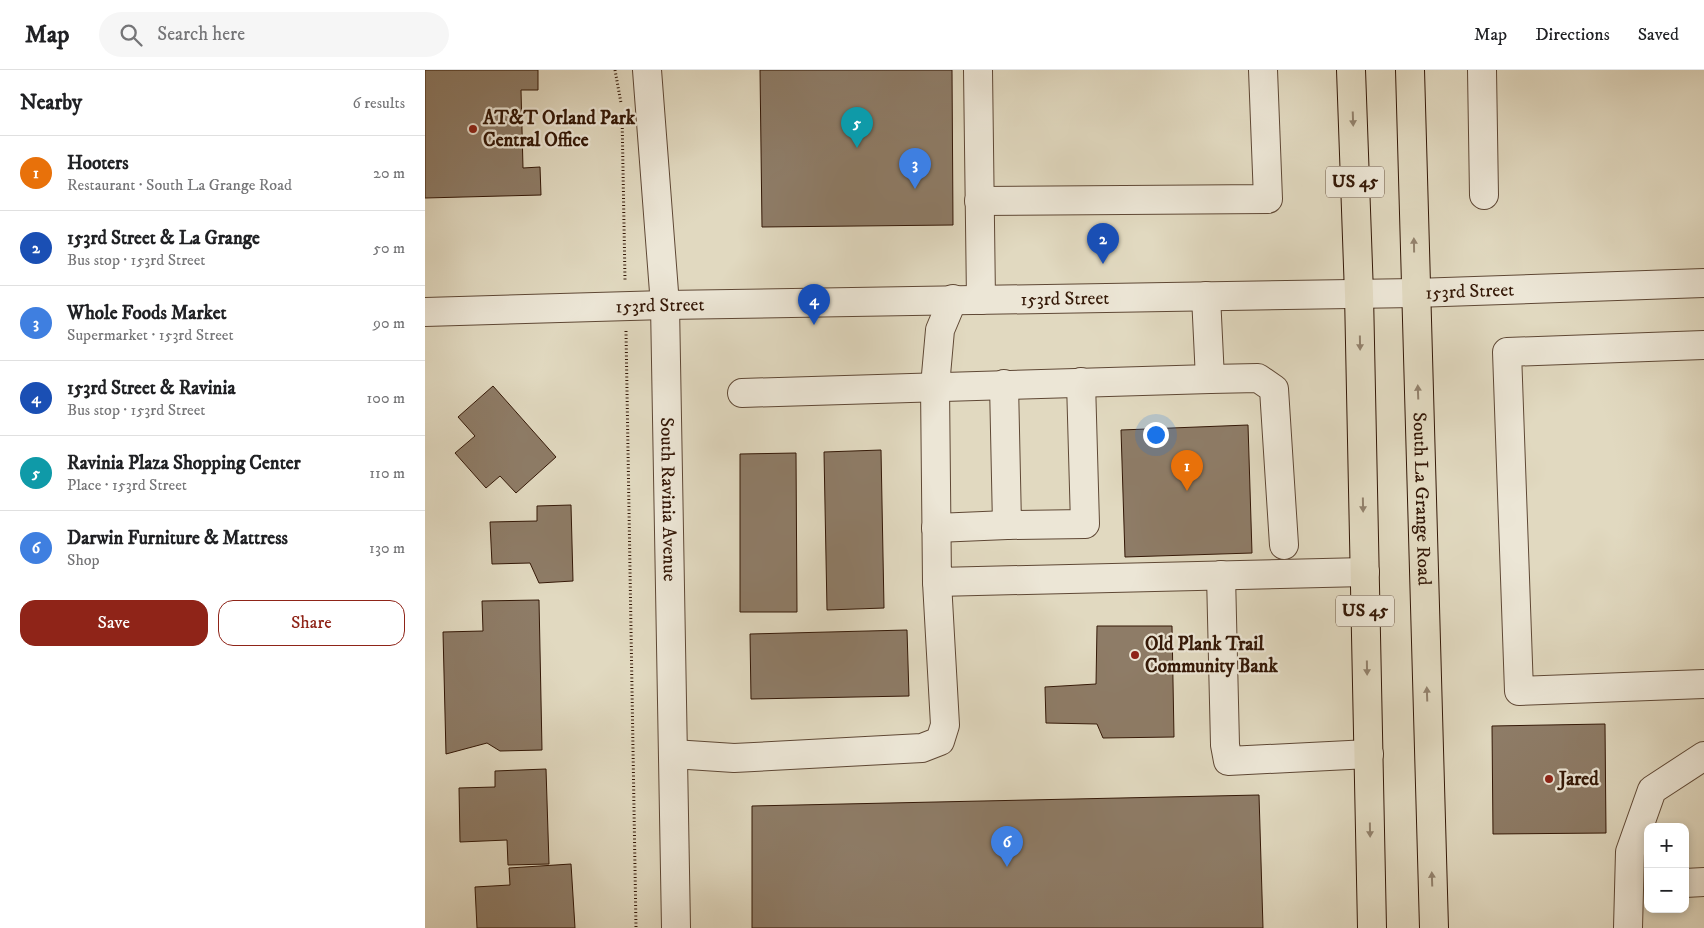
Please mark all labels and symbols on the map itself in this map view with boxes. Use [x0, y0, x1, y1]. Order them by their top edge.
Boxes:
place label: AT&T Orland Park Central Office [482, 107, 636, 152]
pin: 5 [841, 107, 873, 148]
one-way arrow [1349, 111, 1357, 127]
marker: AT&T Orland Park Central Office [467, 123, 479, 135]
pin: 3 [899, 148, 931, 189]
road number: US 45 [1326, 166, 1384, 198]
pin: 2 [1087, 223, 1119, 264]
one-way arrow [1410, 236, 1418, 252]
street label: 153rd Street [1425, 278, 1515, 304]
pin: 4 [798, 284, 830, 325]
street label: 153rd Street [1020, 286, 1110, 311]
street label: 153rd Street [615, 293, 705, 318]
one-way arrow [1356, 335, 1364, 351]
one-way arrow [1414, 383, 1422, 399]
street label: South La Grange Road [1408, 412, 1436, 586]
street label: South Ravinia Avenue [655, 417, 681, 582]
your location [1143, 422, 1169, 448]
pin: 1 [1171, 450, 1203, 491]
one-way arrow [1359, 498, 1367, 514]
road number: US 45 [1336, 596, 1394, 626]
place label: Old Plank Trail Community Bank [1145, 633, 1278, 678]
marker: Old Plank Trail Community Bank [1129, 649, 1141, 661]
one-way arrow [1363, 660, 1371, 676]
one-way arrow [1423, 686, 1431, 702]
place label: Jared [1557, 768, 1599, 791]
marker: Jared [1543, 773, 1555, 785]
one-way arrow [1366, 822, 1374, 838]
pin: 6 [991, 826, 1023, 867]
one-way arrow [1428, 871, 1436, 887]

